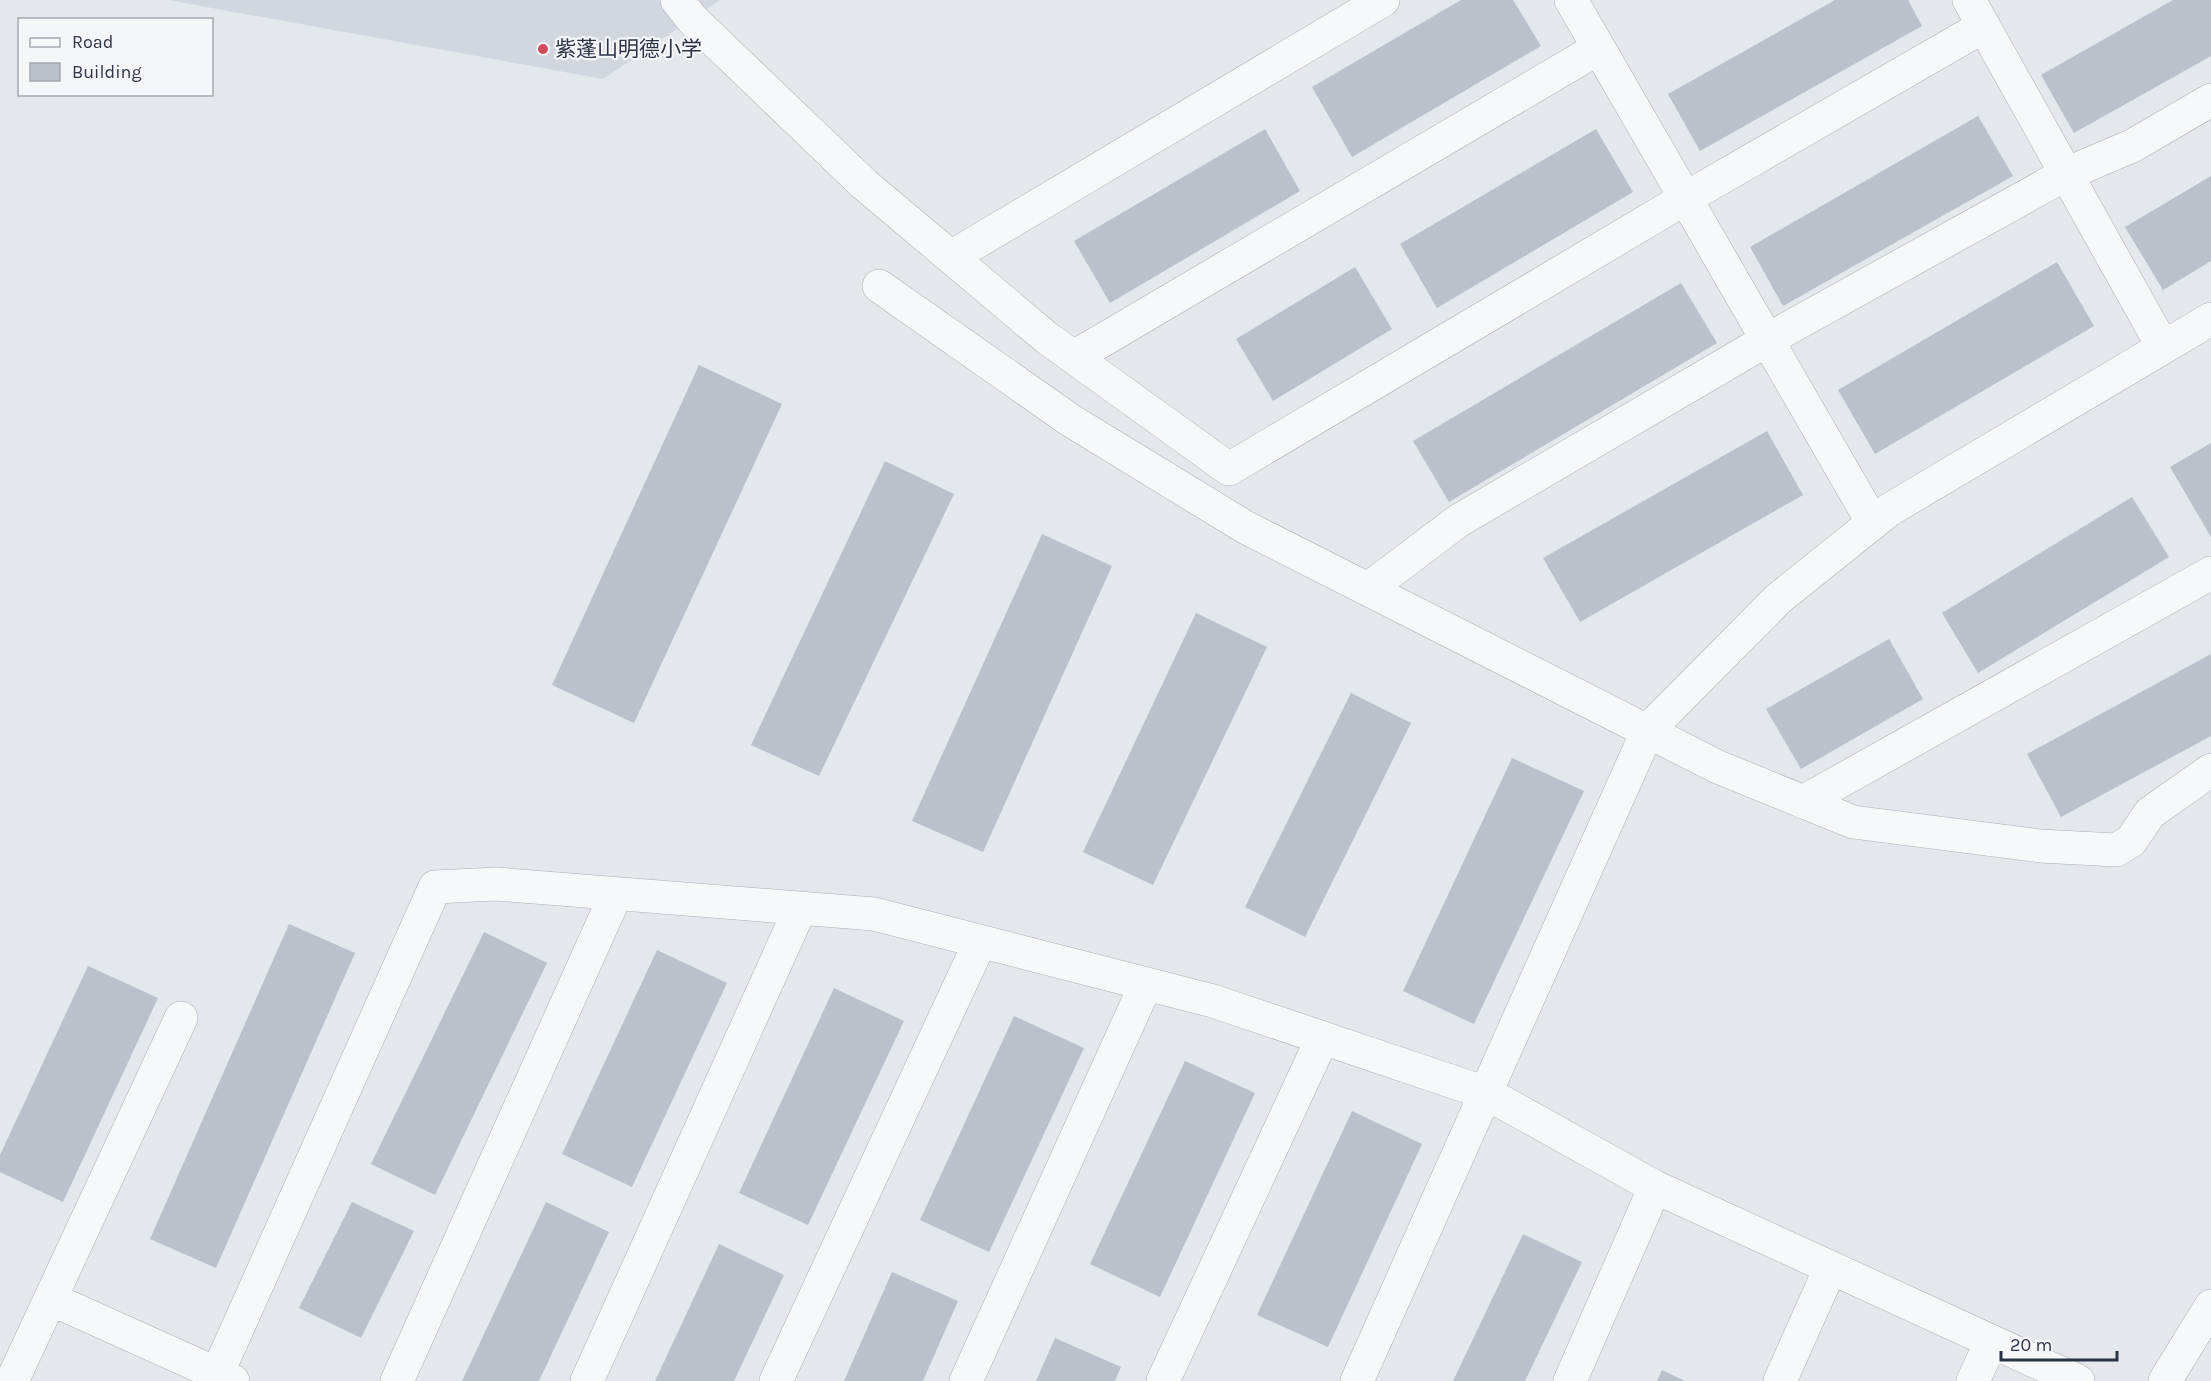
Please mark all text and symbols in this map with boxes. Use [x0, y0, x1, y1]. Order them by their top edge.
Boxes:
legend [18, 18, 213, 96]
text: Road [72, 31, 113, 53]
place label: 紫蓬山明德小学 [555, 37, 702, 61]
marker: 紫蓬山明德小学 [536, 42, 550, 56]
text: Building [72, 61, 142, 83]
scale bar [2001, 1324, 2116, 1362]
text: 20 m [2010, 1334, 2052, 1356]

